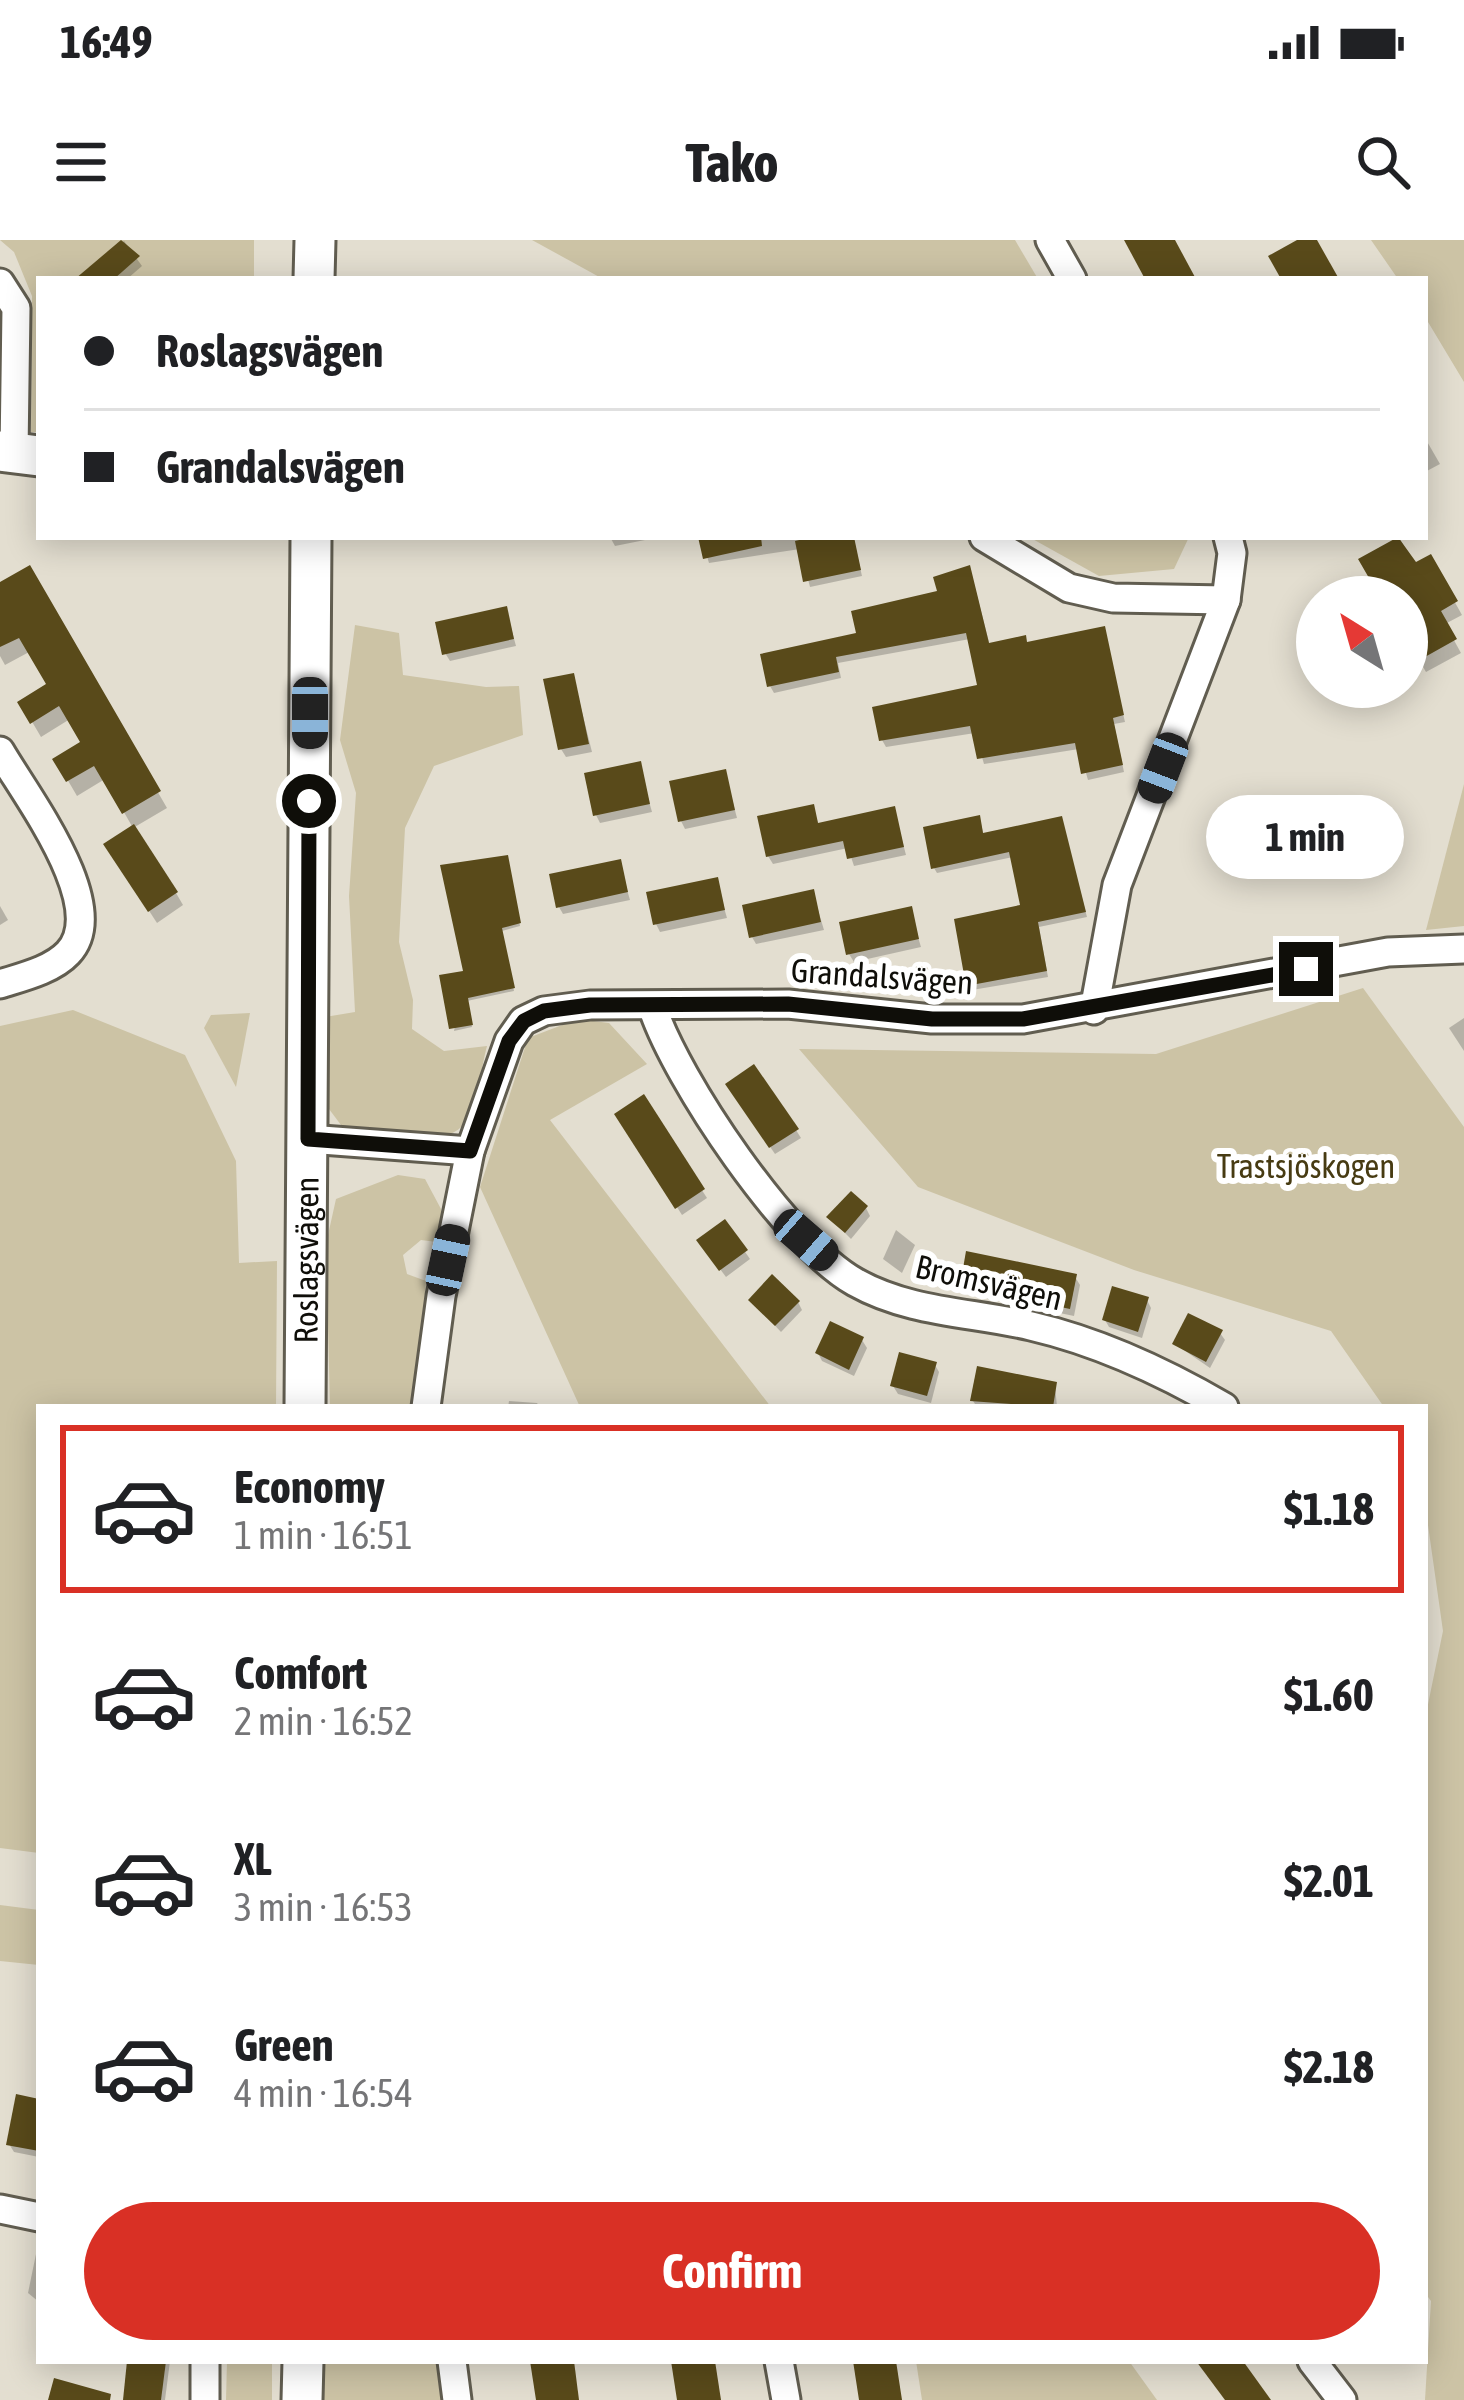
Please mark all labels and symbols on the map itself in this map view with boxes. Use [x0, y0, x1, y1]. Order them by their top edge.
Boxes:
north arrow [1296, 576, 1428, 708]
car [292, 677, 328, 749]
car [1133, 728, 1193, 808]
route start [282, 774, 336, 828]
callout: 1 min [1207, 795, 1405, 879]
route end [1279, 942, 1333, 996]
street label: Grandalsvägen [790, 951, 974, 1001]
park label: Trastsjöskogen [1217, 1147, 1395, 1185]
street label: Roslagsvägen [286, 1176, 326, 1344]
car [767, 1203, 845, 1277]
car [423, 1221, 473, 1299]
street label: Bromsvägen [912, 1247, 1066, 1317]

